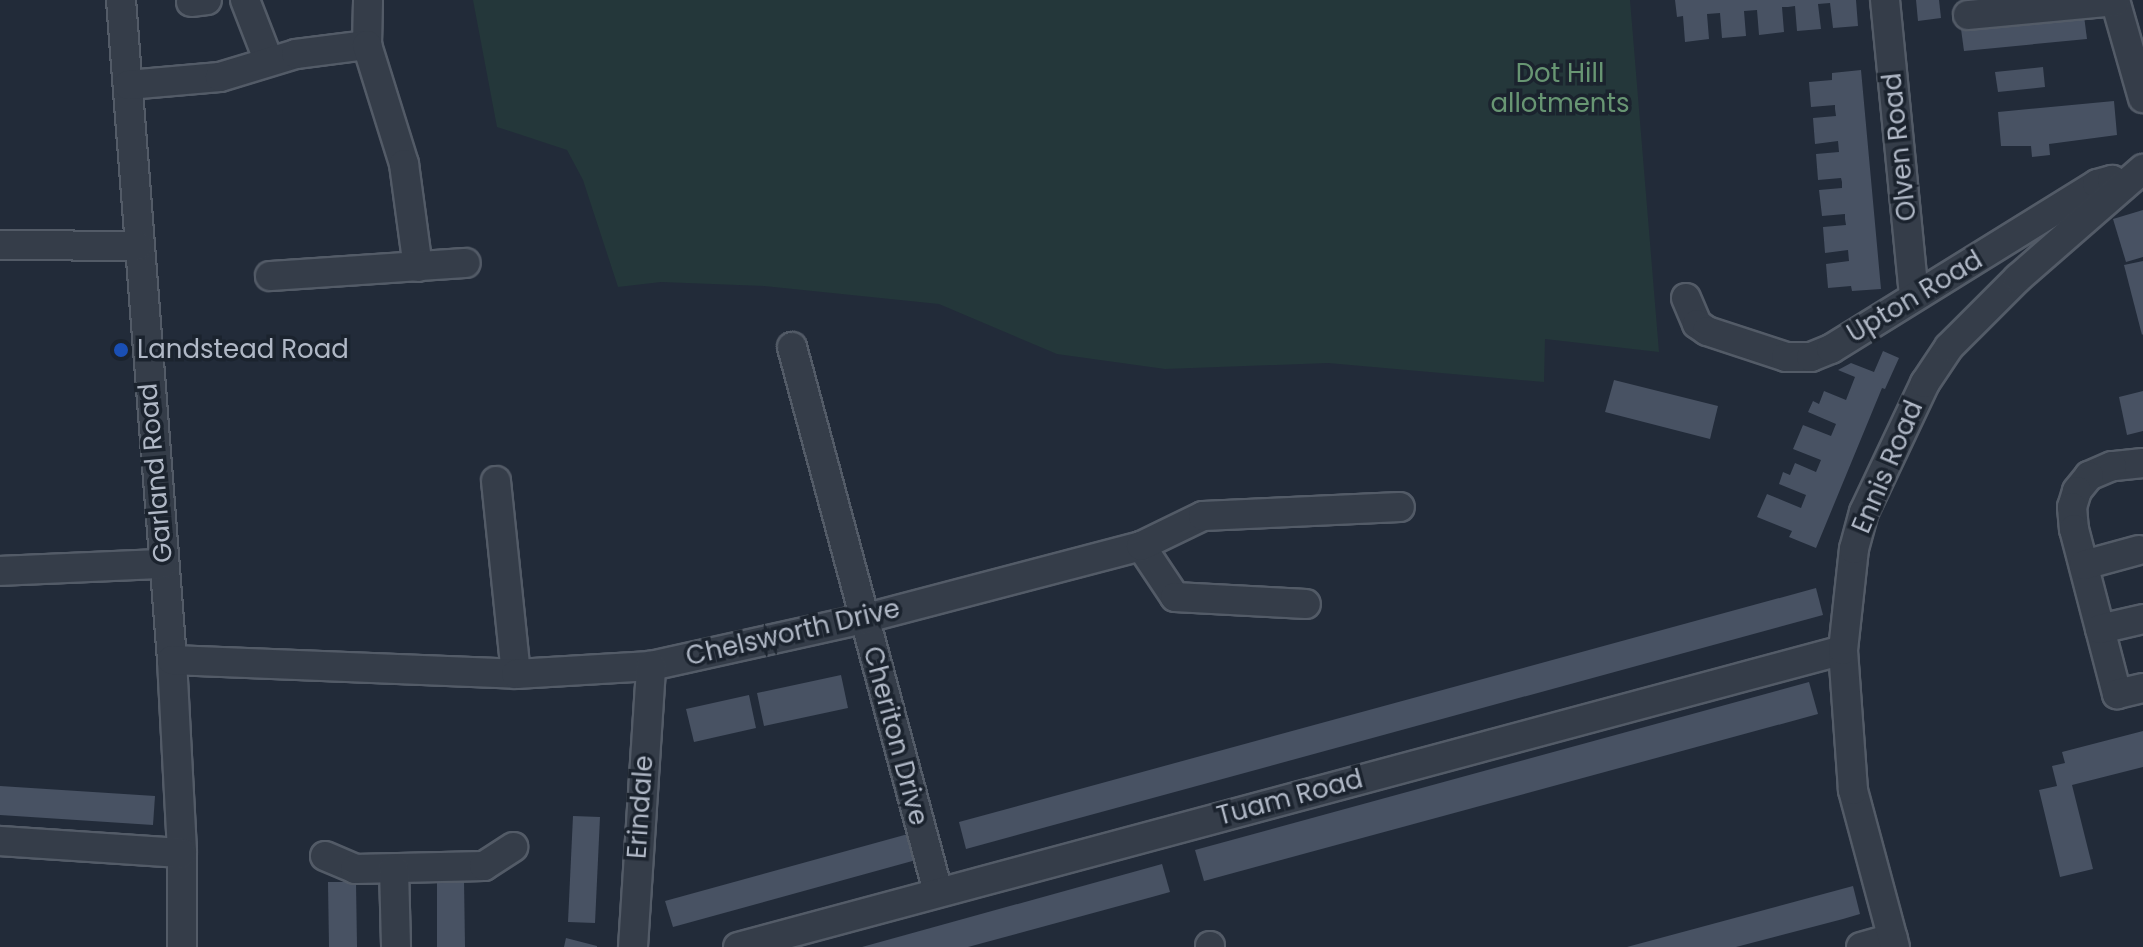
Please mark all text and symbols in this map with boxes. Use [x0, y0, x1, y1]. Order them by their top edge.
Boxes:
park label: Dot Hill allotments [1490, 58, 1630, 120]
street label: Olven Road [1877, 71, 1923, 223]
street label: Upton Road [1842, 244, 1988, 350]
place label: Landstead Road [137, 334, 349, 366]
marker: Landstead Road [112, 341, 130, 359]
street label: Garland Road [133, 382, 179, 564]
street label: Ennis Road [1846, 396, 1930, 538]
street label: Chelsworth Drive [683, 593, 903, 673]
street label: Cheriton Drive [856, 643, 934, 829]
street label: Erindale [622, 754, 660, 860]
street label: Tuam Road [1214, 764, 1366, 832]

